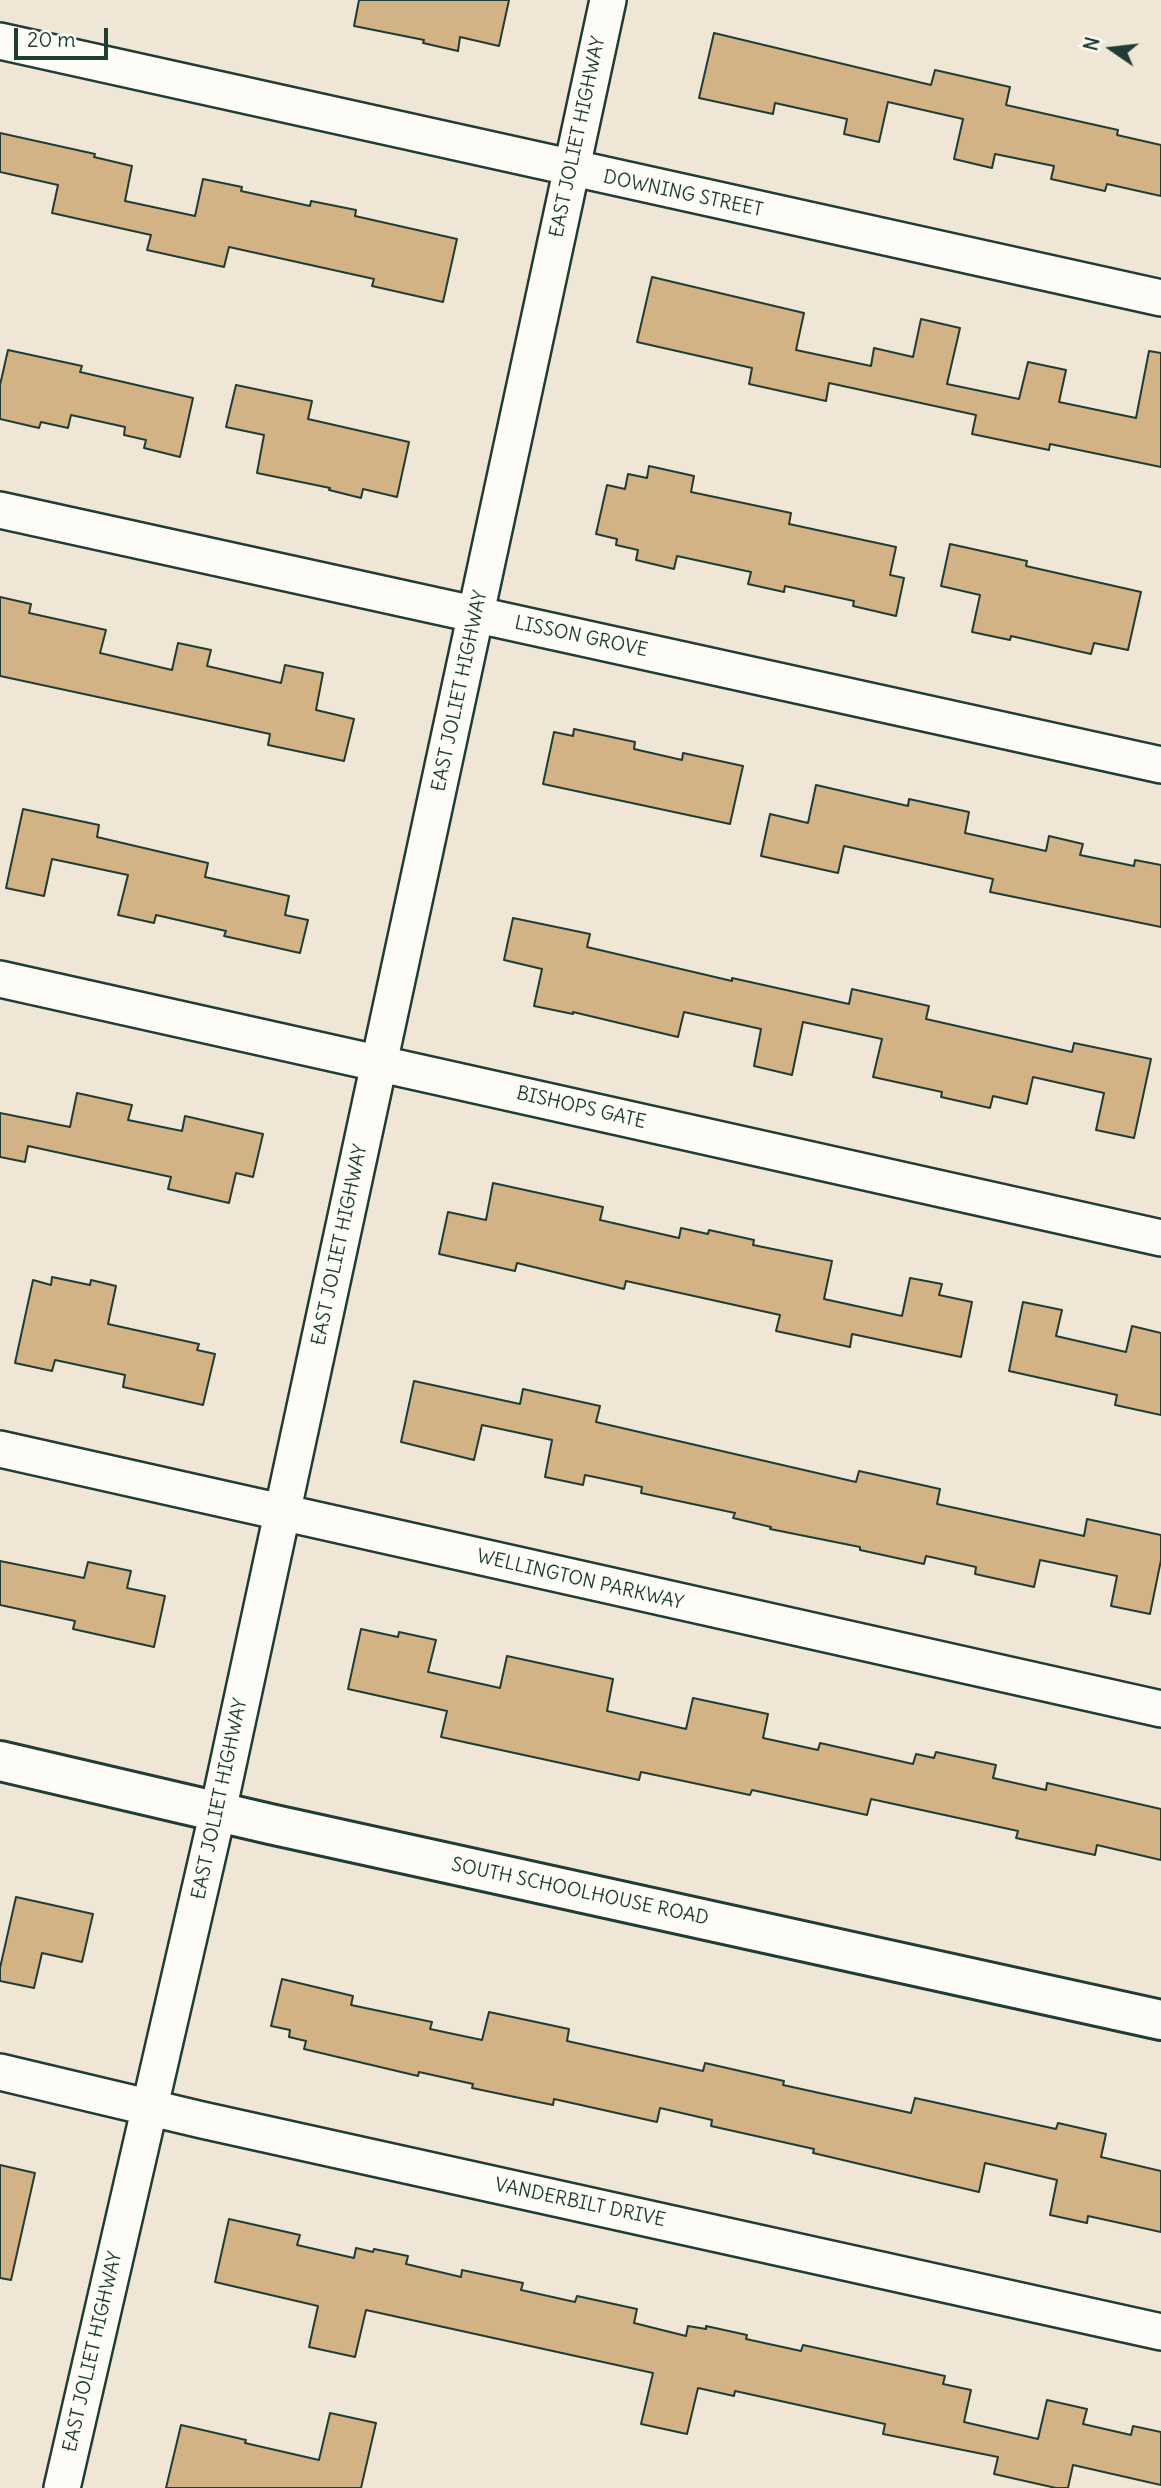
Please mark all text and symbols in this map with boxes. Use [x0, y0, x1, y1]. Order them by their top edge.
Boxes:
scale bar [18, 14, 112, 58]
north arrow [1077, 14, 1147, 84]
text: 20 m [27, 26, 76, 53]
street label: EAST JOLIET HIGHWAY [546, 34, 610, 240]
text: N [1078, 35, 1105, 53]
street label: DOWNING STREET [601, 166, 765, 222]
street label: EAST JOLIET HIGHWAY [428, 588, 492, 794]
street label: LISSON GROVE [512, 612, 650, 662]
street label: BISHOPS GATE [514, 1082, 648, 1134]
street label: EAST JOLIET HIGHWAY [308, 1142, 372, 1348]
street label: WELLINGTON PARKWAY [474, 1545, 686, 1615]
street label: EAST JOLIET HIGHWAY [188, 1696, 252, 1902]
street label: SOUTH SCHOOLHOUSE ROAD [449, 1854, 711, 1930]
street label: VANDERBILT DRIVE [493, 2174, 667, 2232]
street label: EAST JOLIET HIGHWAY [59, 2250, 127, 2454]

